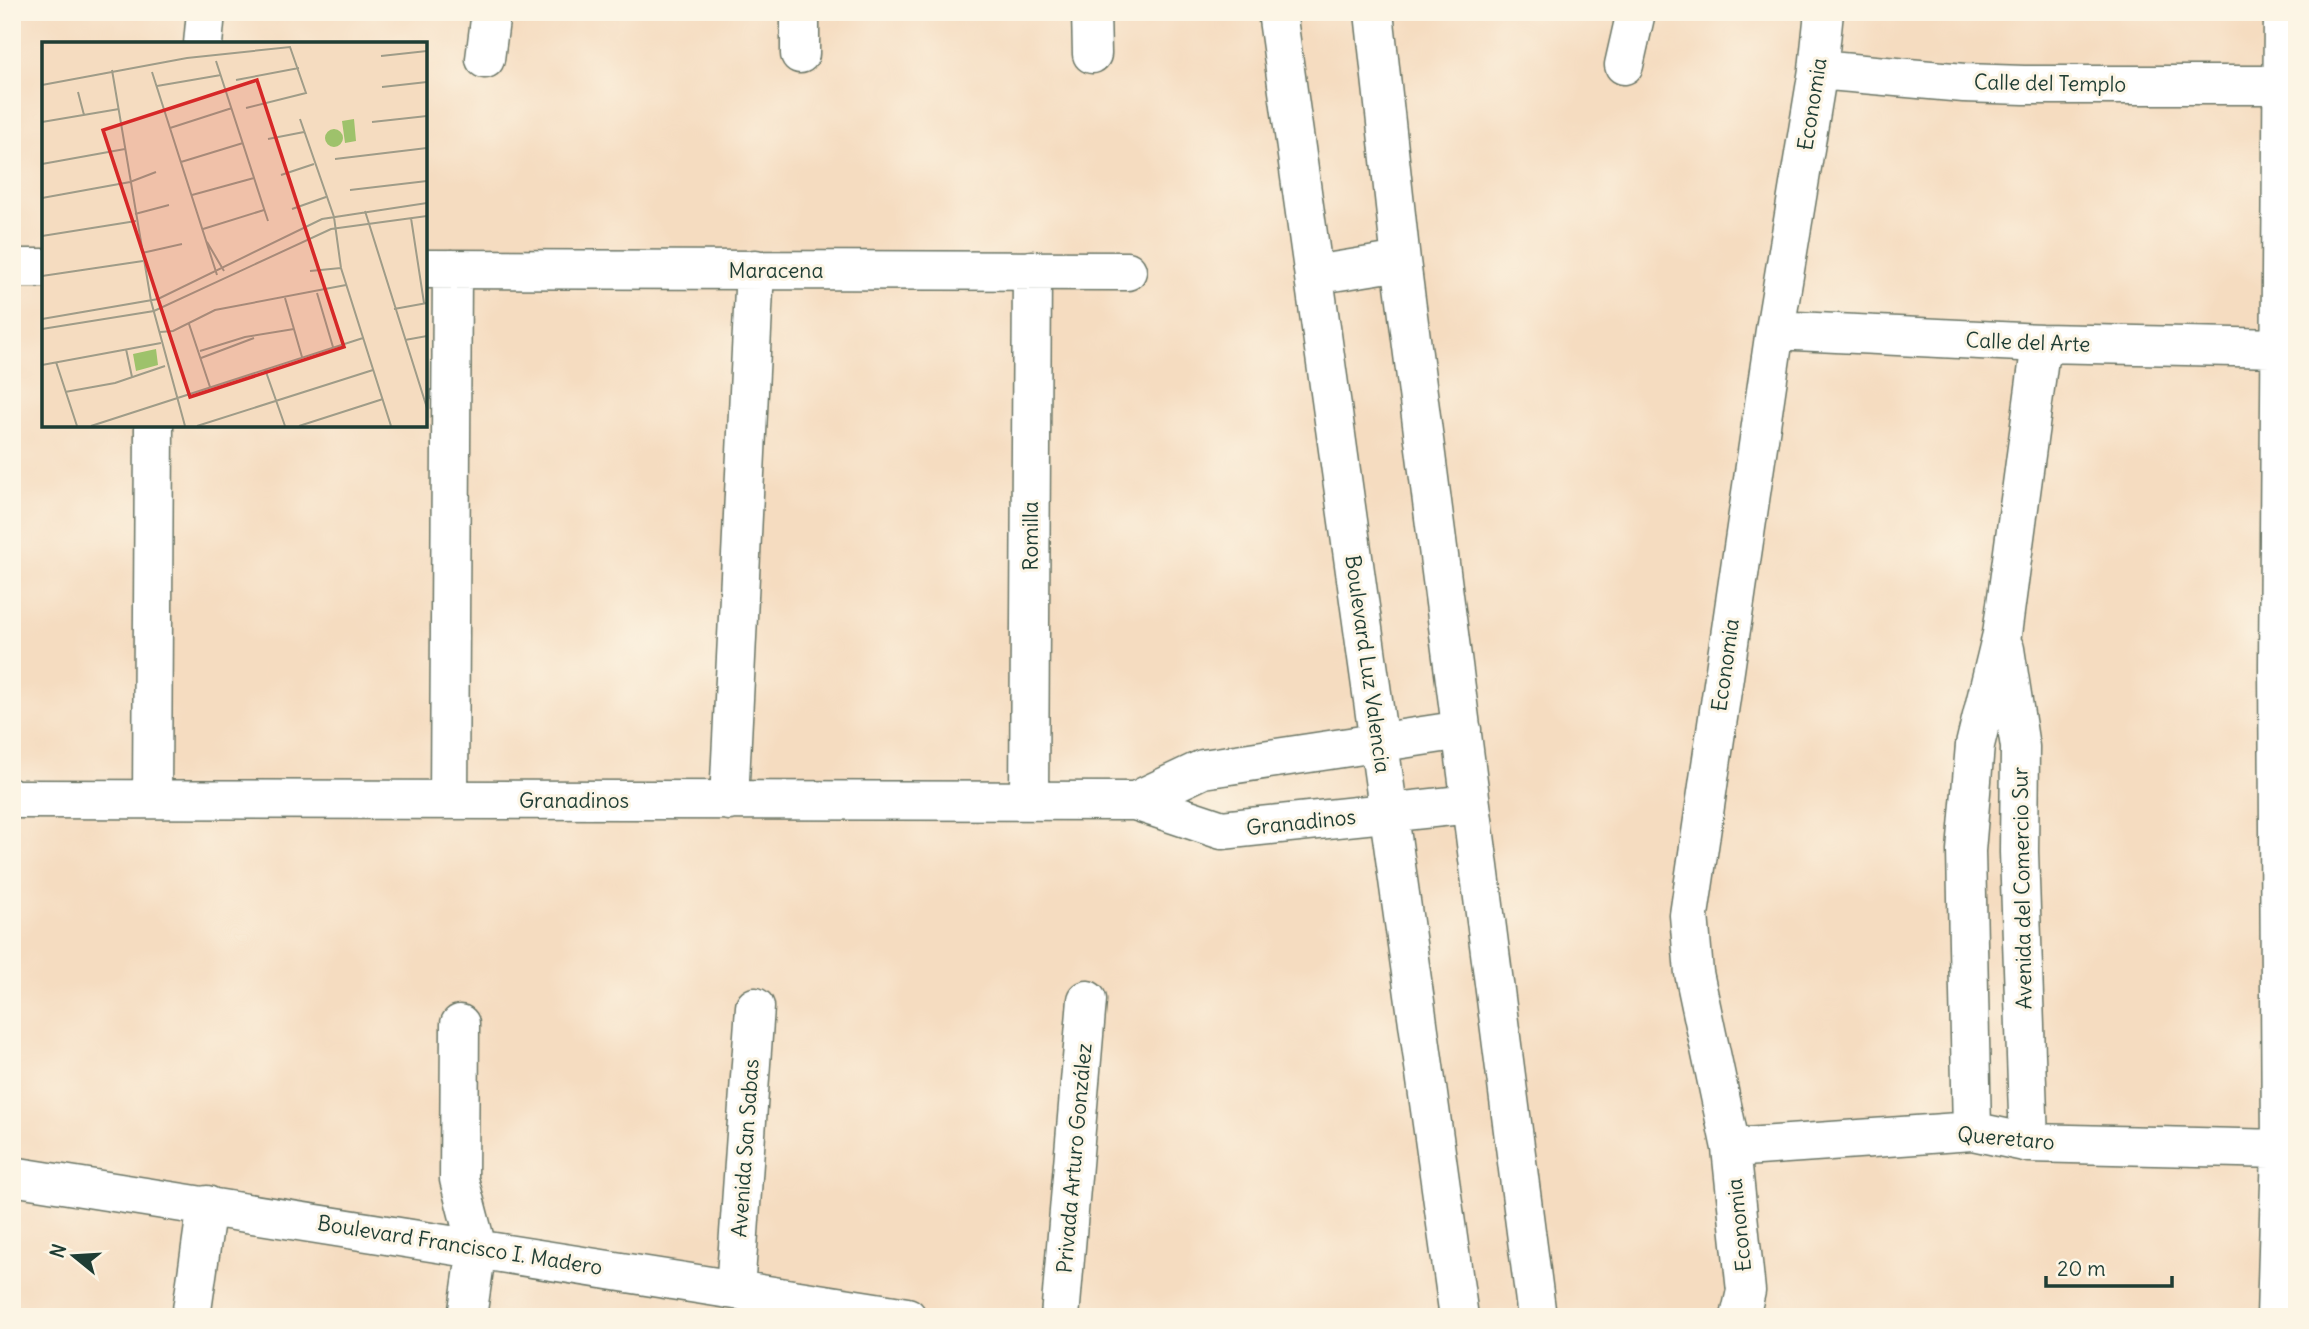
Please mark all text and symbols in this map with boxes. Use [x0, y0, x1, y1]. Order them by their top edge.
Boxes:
inset map [42, 42, 427, 427]
street label: Economia [1791, 56, 1833, 152]
street label: Calle del Templo [1974, 68, 2126, 98]
street label: Maracena [729, 257, 823, 284]
street label: Calle del Arte [1965, 326, 2091, 358]
street label: Romilla [1017, 501, 1044, 571]
street label: Boulevard Luz Valencia [1339, 553, 1397, 775]
street label: Economia [1705, 617, 1745, 713]
street label: Avenida del Comercio Sur [2006, 766, 2038, 1009]
street label: Granadinos [519, 787, 629, 814]
street label: Granadinos [1245, 803, 1357, 841]
street label: Privada Arturo González [1050, 1042, 1098, 1274]
street label: Avenida San Sabas [725, 1058, 765, 1238]
street label: Queretaro [1956, 1120, 2056, 1156]
street label: Economia [1721, 1177, 1757, 1273]
street label: Boulevard Francisco I. Madero [315, 1209, 605, 1281]
north arrow [38, 1220, 108, 1290]
text: N [44, 1241, 71, 1261]
scale bar [2046, 1245, 2172, 1289]
text: 20 m [2057, 1255, 2106, 1282]

